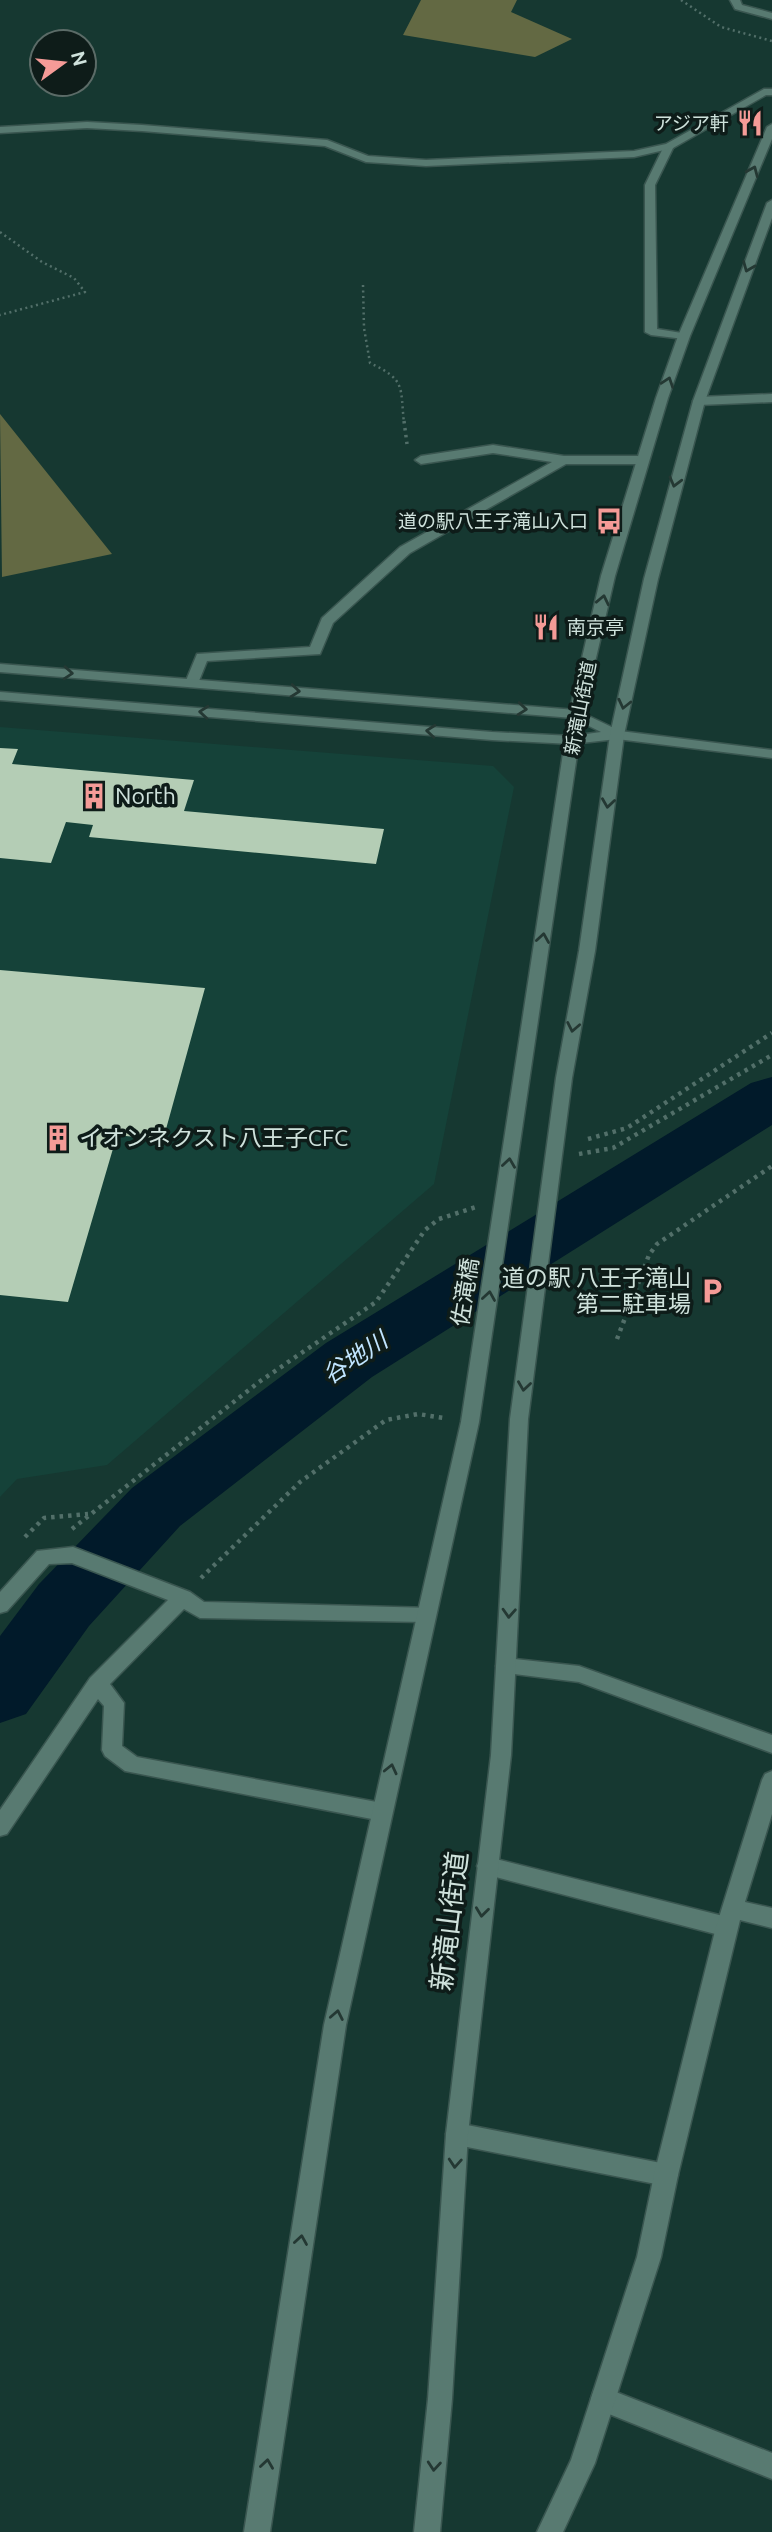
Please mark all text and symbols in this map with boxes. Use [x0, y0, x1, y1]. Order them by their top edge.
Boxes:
north arrow [28, 28, 98, 98]
text: N [67, 49, 92, 68]
restaurant icon: アジア軒 [735, 108, 765, 138]
place label: アジア軒 [654, 112, 729, 134]
one-way arrow [745, 166, 759, 178]
one-way arrow [742, 260, 756, 272]
one-way arrow [660, 376, 674, 388]
one-way arrow [669, 476, 684, 488]
bus stop icon: 道の駅八王子滝山入口 [594, 506, 624, 536]
place label: 道の駅八王子滝山入口 [398, 510, 588, 532]
one-way arrow [595, 594, 610, 606]
restaurant icon: 南京亭 [531, 612, 561, 642]
place label: 南京亭 [567, 616, 624, 638]
street label: 新滝山街道 [560, 659, 600, 757]
one-way arrow [63, 665, 74, 680]
one-way arrow [290, 683, 301, 698]
one-way arrow [618, 698, 632, 710]
one-way arrow [516, 701, 527, 716]
one-way arrow [199, 705, 210, 720]
one-way arrow [425, 724, 436, 739]
building icon: North [79, 781, 109, 811]
place label: North [115, 783, 176, 808]
one-way arrow [601, 797, 616, 808]
one-way arrow [535, 932, 550, 944]
one-way arrow [566, 1021, 581, 1033]
building icon: イオンネクスト八王子CFC [43, 1123, 73, 1153]
place label: イオンネクスト八王子CFC [79, 1125, 348, 1150]
one-way arrow [501, 1157, 516, 1169]
street label: 佐滝橋 [447, 1256, 482, 1328]
place label: 道の駅 八王子滝山 第二駐車場 [502, 1265, 691, 1316]
parking icon: 道の駅 八王子滝山 第二駐車場 [697, 1276, 727, 1306]
one-way arrow [481, 1290, 496, 1302]
water label: 谷地川 [317, 1325, 395, 1389]
one-way arrow [516, 1380, 531, 1392]
one-way arrow [501, 1608, 516, 1619]
one-way arrow [383, 1763, 398, 1775]
street label: 新滝山街道 [425, 1850, 472, 1992]
one-way arrow [474, 1907, 489, 1918]
one-way arrow [329, 2009, 344, 2021]
one-way arrow [448, 2158, 463, 2169]
one-way arrow [293, 2234, 308, 2245]
one-way arrow [259, 2459, 274, 2470]
one-way arrow [427, 2460, 442, 2471]

